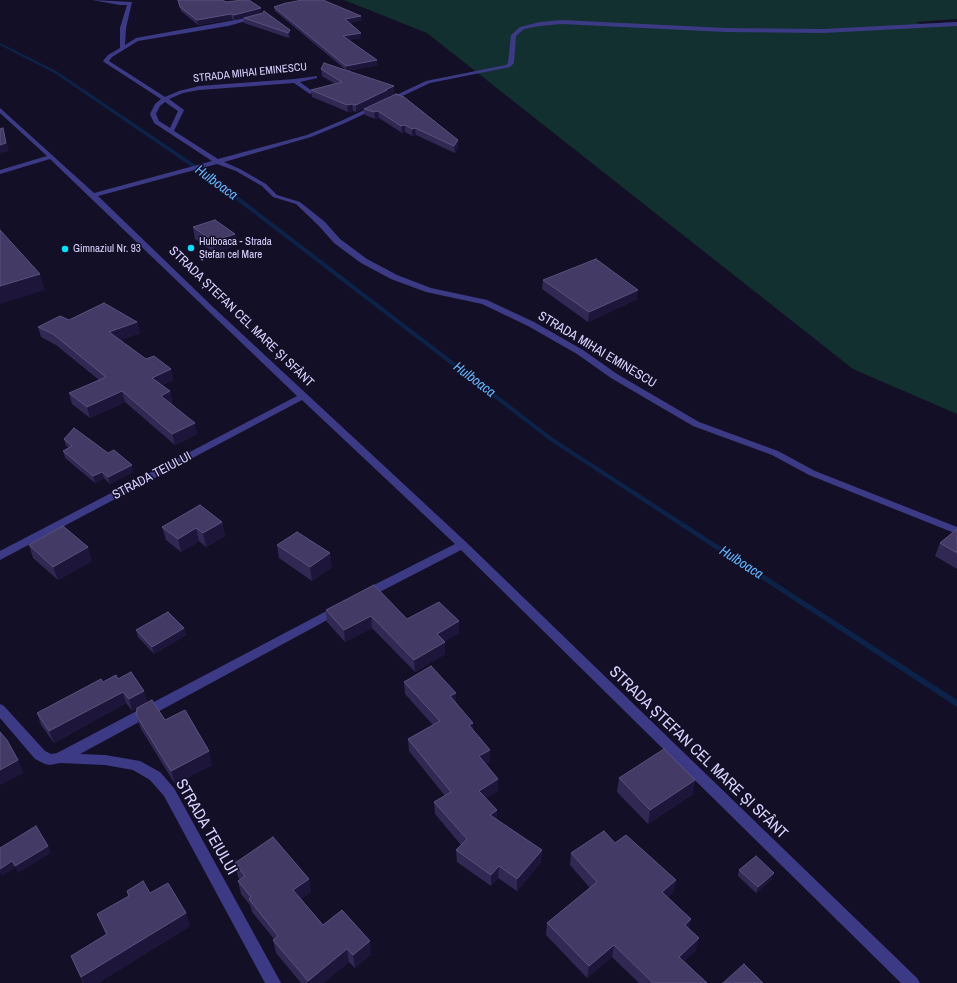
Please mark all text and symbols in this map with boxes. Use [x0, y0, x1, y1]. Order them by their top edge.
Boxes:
street label: STRADA MIHAI EMINESCU [192, 60, 308, 86]
water label: Hulboaca [191, 162, 241, 204]
place label: Hulboaca - Strada Ștefan cel Mare [199, 235, 272, 261]
place label: Gimnaziul Nr. 93 [73, 242, 141, 256]
street label: STRADA ȘTEFAN CEL MARE ȘI SFÂNT [165, 243, 317, 391]
marker: Hulboaca - Strada Ștefan cel Mare [186, 243, 196, 253]
marker: Gimnaziul Nr. 93 [60, 244, 70, 254]
street label: STRADA MIHAI EMINESCU [535, 309, 659, 391]
water label: Hulboaca [450, 359, 498, 401]
street label: STRADA TEIULUI [110, 449, 194, 503]
water label: Hulboaca [716, 543, 766, 583]
street label: STRADA ȘTEFAN CEL MARE ȘI SFÂNT [605, 663, 791, 843]
street label: STRADA TEIULUI [171, 776, 241, 878]

